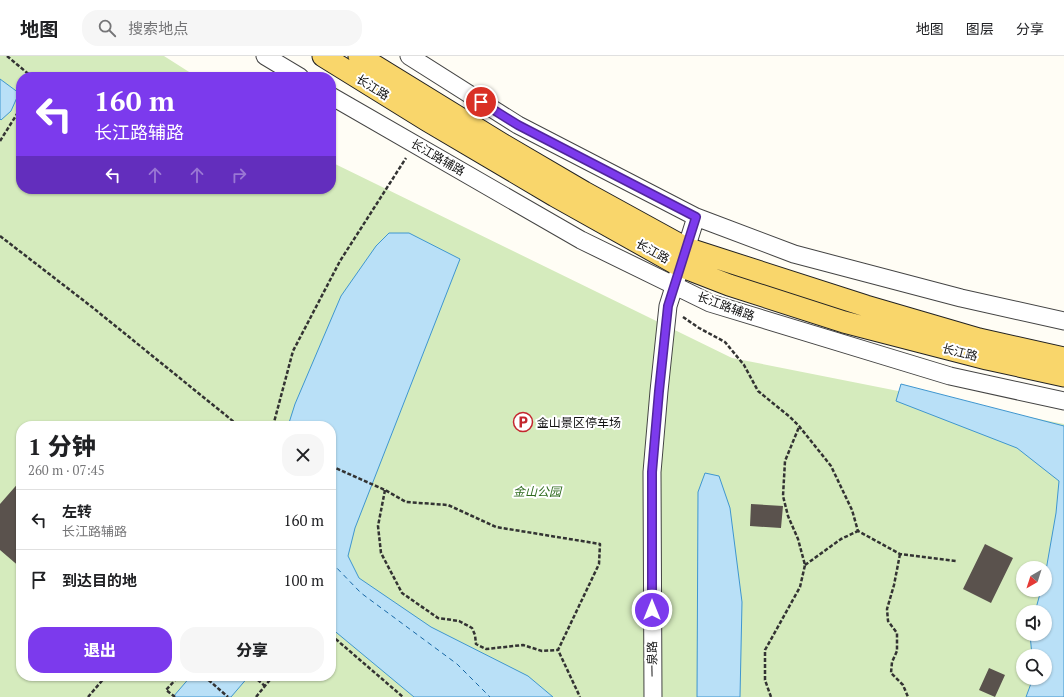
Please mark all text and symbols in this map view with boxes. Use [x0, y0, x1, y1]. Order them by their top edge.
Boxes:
search box [82, 10, 362, 46]
text: 地图 [20, 16, 58, 41]
icon: search [96, 17, 118, 39]
text: 搜索地点 [128, 18, 188, 38]
text: 地图 [916, 19, 944, 38]
text: 图层 [966, 19, 994, 38]
text: 分享 [1016, 19, 1044, 38]
street label: 长江路 [354, 71, 392, 103]
text: 160 m [94, 82, 175, 119]
pin [464, 85, 498, 119]
icon: left [28, 88, 80, 140]
icon: arrive [470, 91, 492, 113]
text: 长江路辅路 [94, 120, 184, 144]
street label: 长江路辅路 [408, 136, 468, 178]
icon: left [102, 164, 124, 186]
icon: ahead [144, 164, 166, 186]
icon: ahead [186, 164, 208, 186]
icon: right [228, 164, 250, 186]
street label: 长江路 [634, 236, 672, 266]
street label: 长江路辅路 [695, 289, 757, 323]
street label: 长江路 [941, 340, 979, 364]
parking icon: 金山景区停车场 [512, 411, 534, 433]
place label: 金山景区停车场 [537, 415, 621, 430]
text: 1 分钟 [28, 430, 96, 462]
button: close [282, 434, 324, 476]
text: 260 m · 07:45 [28, 461, 105, 479]
park label: 金山公园 [513, 484, 563, 499]
text: 左转 [62, 501, 92, 521]
icon: left [28, 509, 50, 531]
text: 160 m [283, 510, 324, 530]
text: 长江路辅路 [62, 522, 127, 540]
north arrow [1016, 561, 1052, 597]
map controls [1016, 561, 1052, 685]
icon: arrive [28, 569, 50, 591]
text: 到达目的地 [62, 570, 137, 590]
text: 100 m [283, 570, 324, 590]
position arrow [631, 589, 673, 631]
button: sound [1016, 605, 1052, 641]
button: 退出 [28, 627, 172, 673]
button: 分享 [180, 627, 324, 673]
street label: 一泉路 [644, 641, 660, 677]
button: search [1016, 649, 1052, 685]

